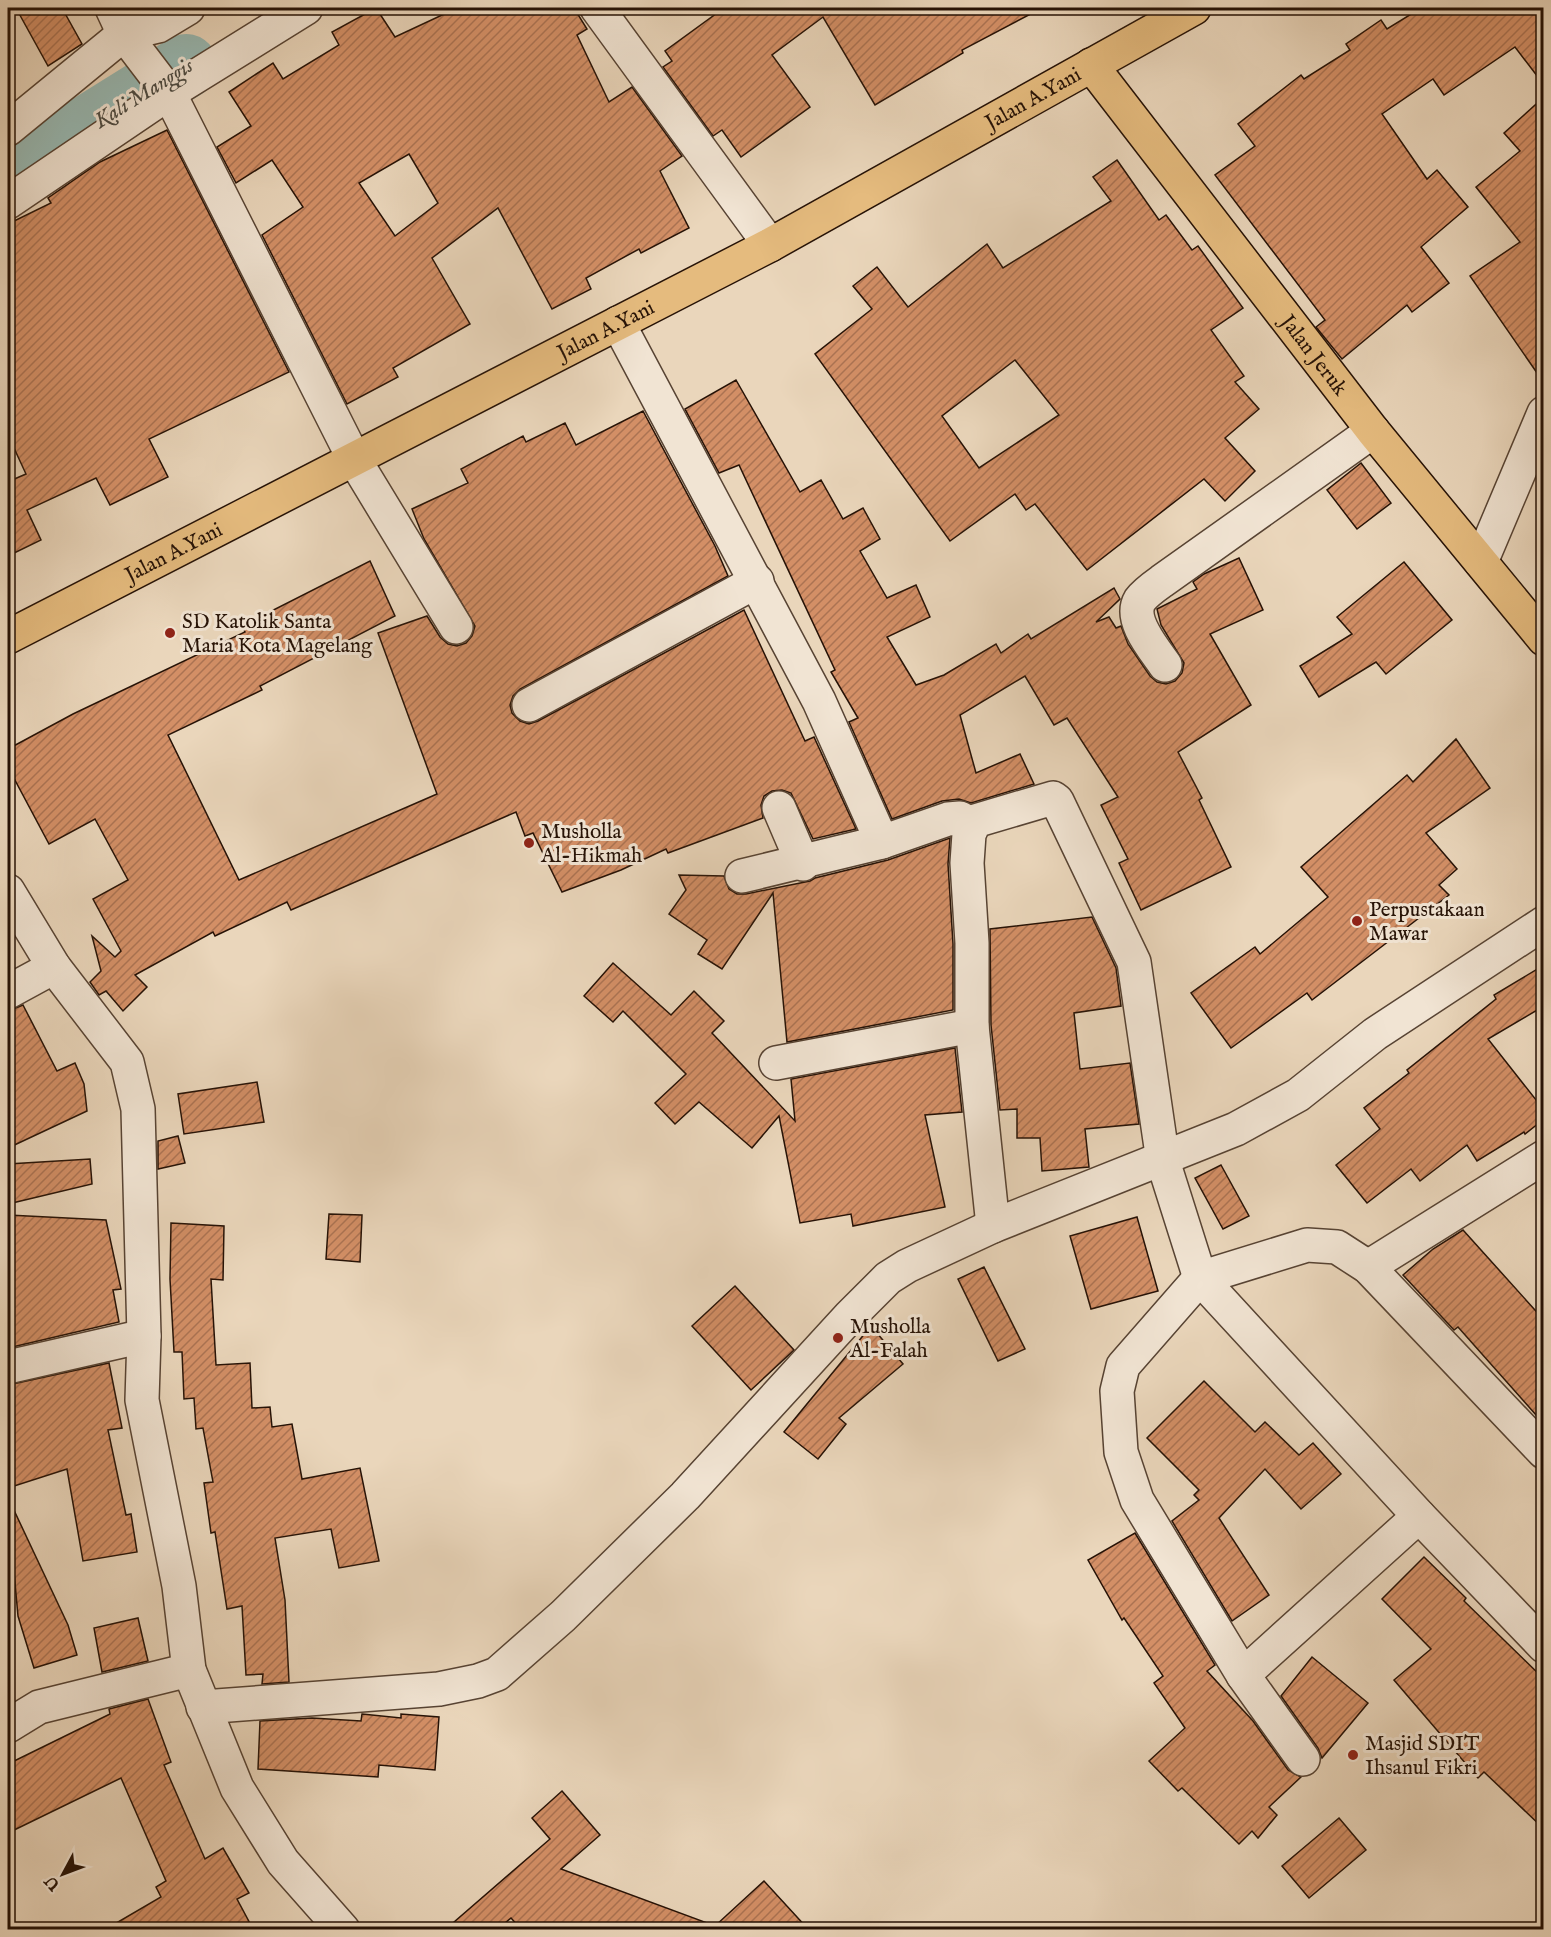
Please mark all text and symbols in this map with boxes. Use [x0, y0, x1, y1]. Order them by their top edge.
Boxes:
water label: Kali Manggis [88, 52, 200, 136]
street label: Jalan A.Yani [979, 62, 1086, 138]
street label: Jalan A.Yani [551, 295, 660, 368]
street label: Jalan Jeruk [1272, 308, 1353, 402]
street label: Jalan A.Yani [119, 517, 227, 590]
place label: SD Katolik Santa Maria Kota Magelang [182, 609, 373, 660]
marker: SD Katolik Santa Maria Kota Magelang [163, 626, 177, 640]
place label: Musholla Al-Hikmah [540, 819, 642, 870]
marker: Musholla Al-Hikmah [522, 836, 536, 850]
place label: Perpustakaan Mawar [1369, 897, 1485, 948]
marker: Perpustakaan Mawar [1350, 914, 1364, 928]
place label: Musholla Al-Falah [849, 1314, 932, 1365]
marker: Musholla Al-Falah [831, 1331, 845, 1345]
place label: Masjid SDIT Ihsanul Fikri [1365, 1731, 1480, 1782]
marker: Masjid SDIT Ihsanul Fikri [1346, 1748, 1360, 1762]
north arrow [33, 1844, 93, 1904]
text: U [41, 1871, 66, 1895]

